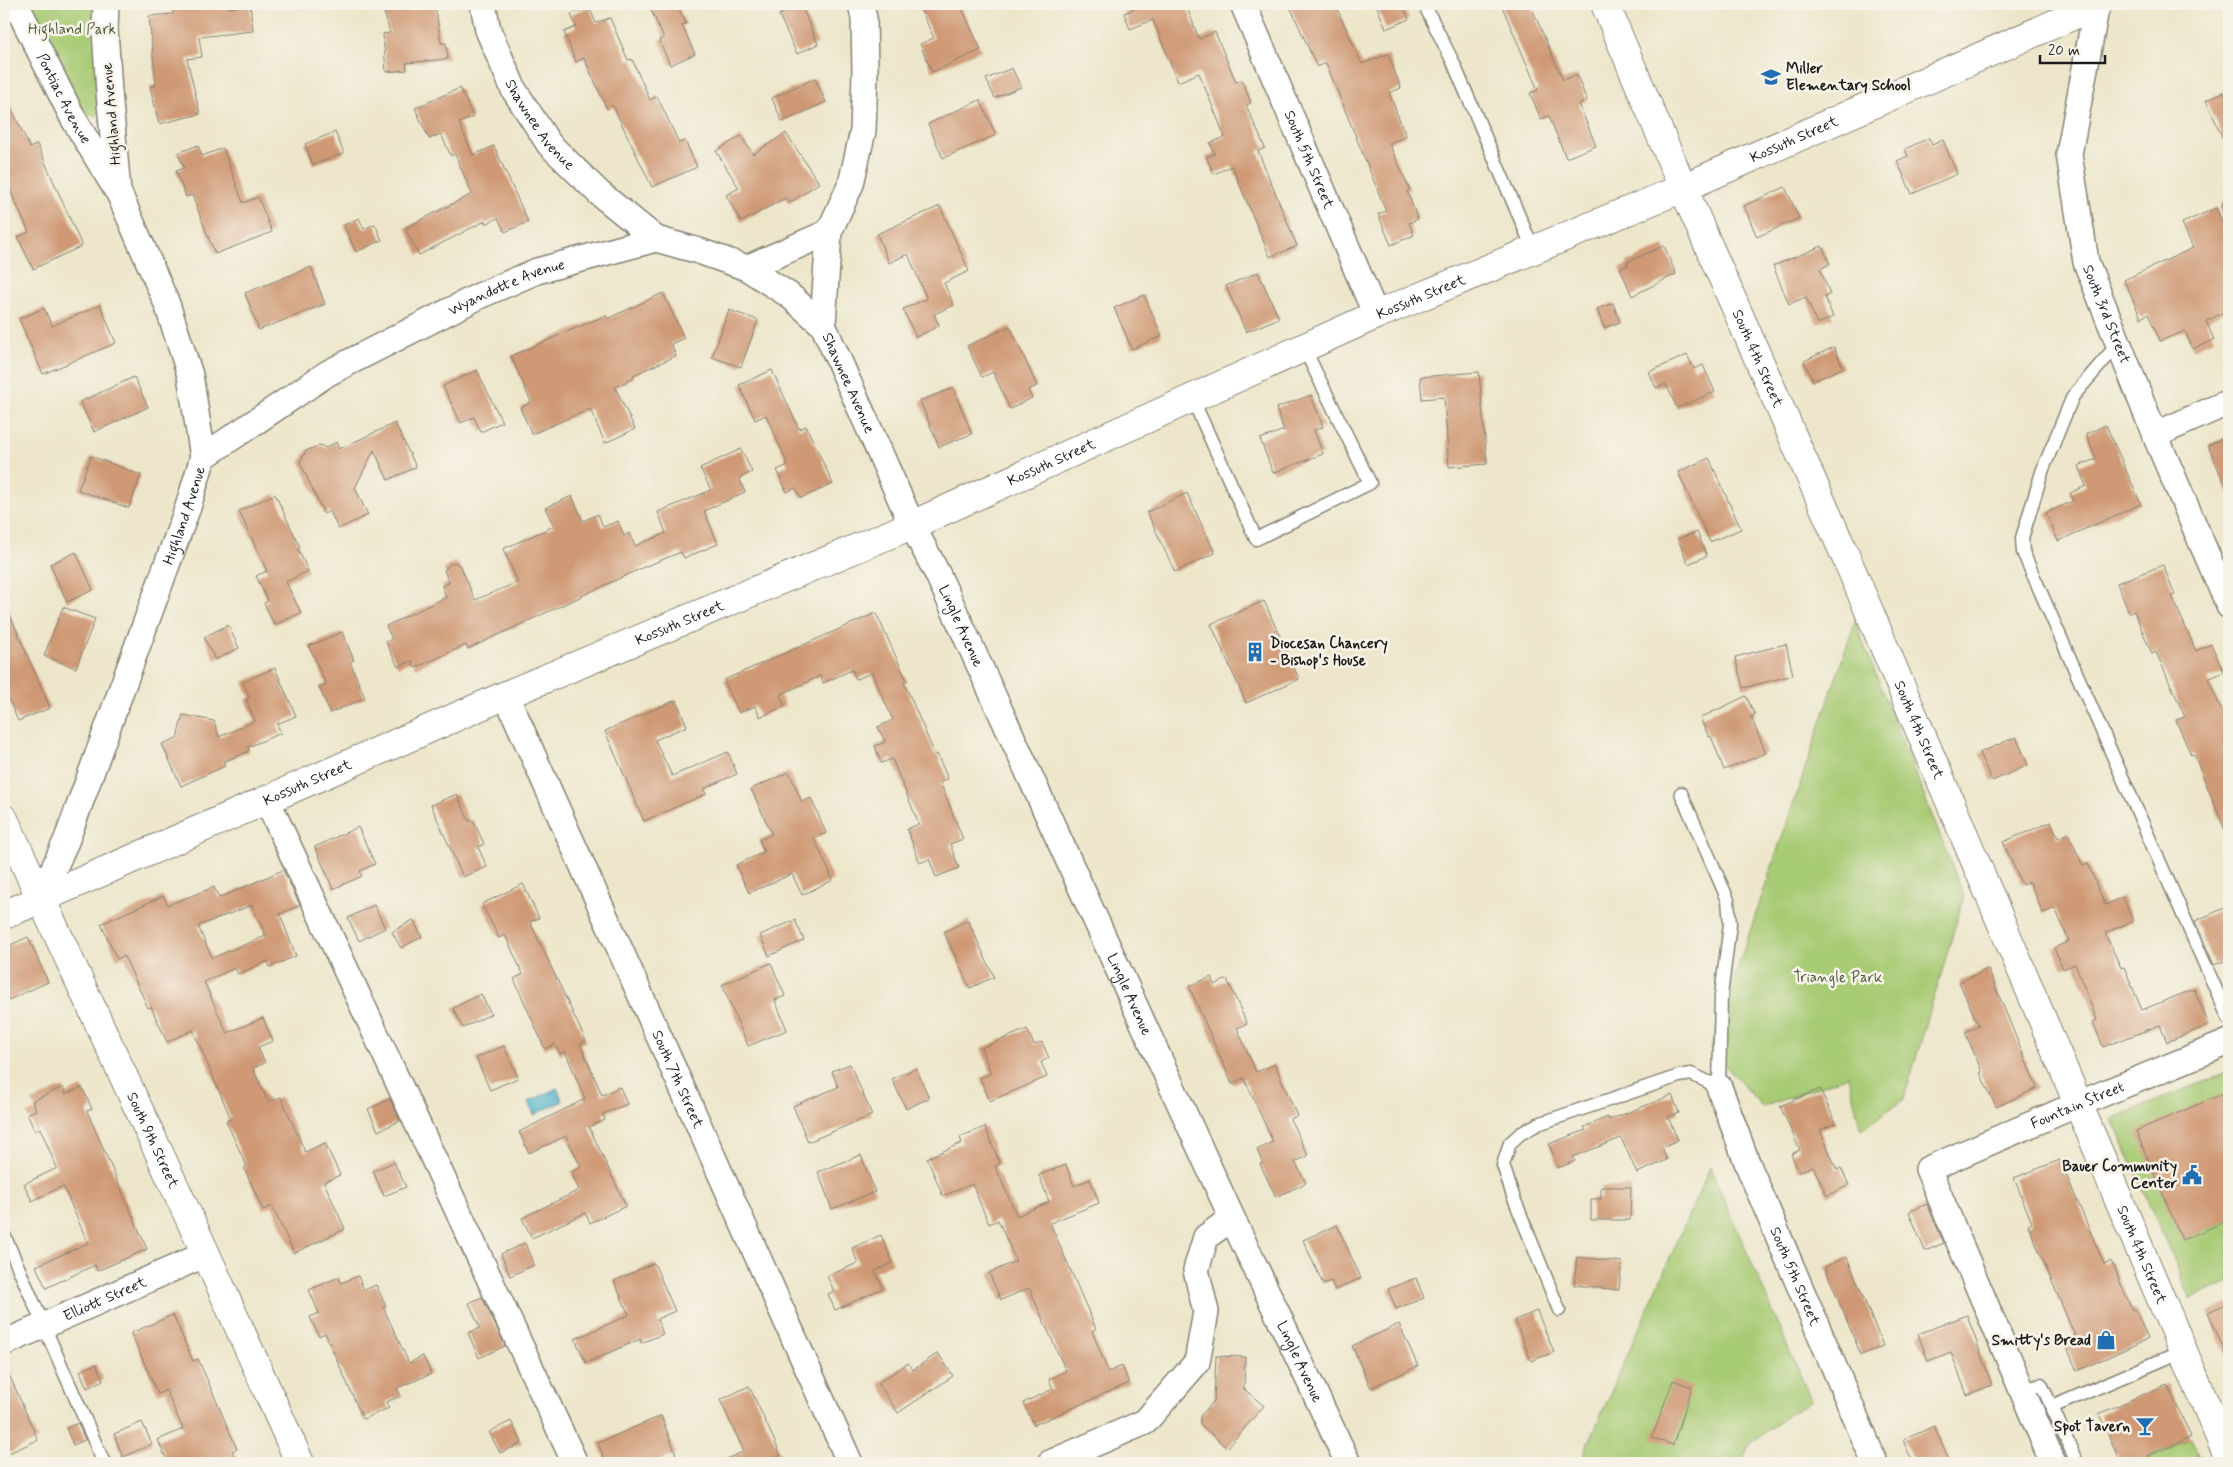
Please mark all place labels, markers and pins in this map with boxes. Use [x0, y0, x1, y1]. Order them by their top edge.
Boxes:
place label: Miller Elementary School [1786, 59, 1911, 96]
school or university icon: Miller Elementary School [1760, 66, 1782, 88]
place label: Diocesan Chancery - Bishop's House [1270, 634, 1388, 671]
building icon: Diocesan Chancery - Bishop's House [1244, 641, 1266, 663]
place label: Bauer Community Center [2062, 1157, 2178, 1194]
public building icon: Bauer Community Center [2181, 1164, 2203, 1186]
shop icon: Smitty's Bread [2095, 1329, 2117, 1351]
place label: Smitty's Bread [1992, 1331, 2091, 1351]
bar icon: Spot Tavern [2134, 1415, 2156, 1437]
place label: Spot Tavern [2054, 1417, 2130, 1437]

